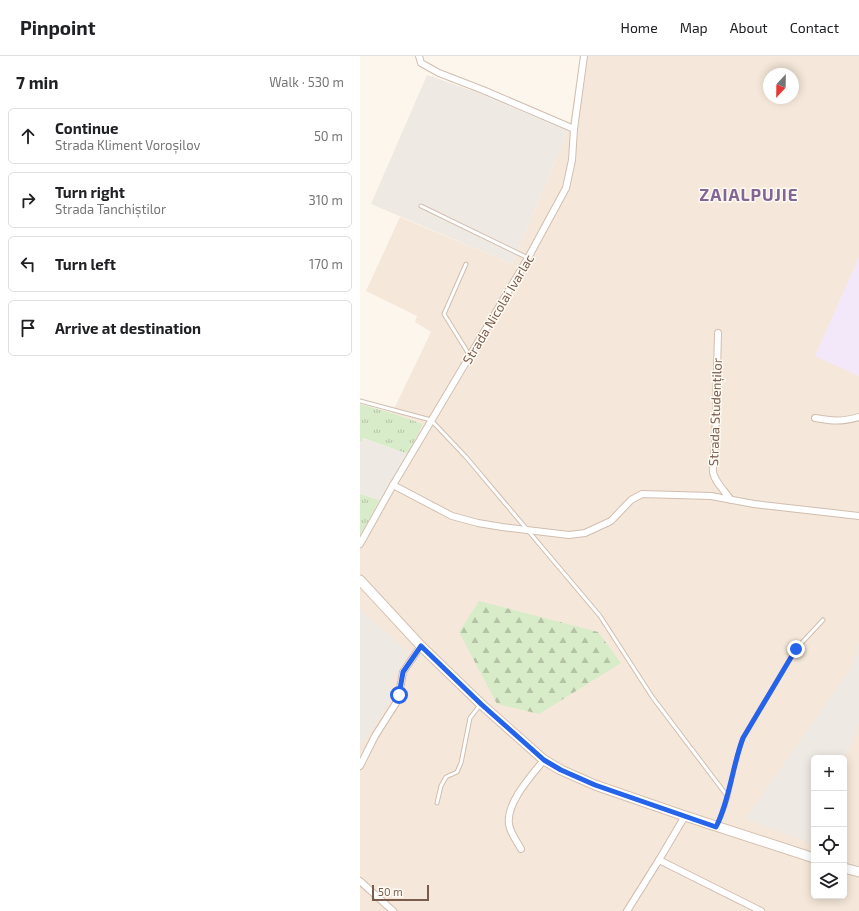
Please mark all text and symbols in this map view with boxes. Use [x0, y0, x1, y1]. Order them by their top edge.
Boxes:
text: Pinpoint [20, 16, 95, 39]
text: Home [621, 19, 658, 36]
text: Map [680, 19, 708, 36]
text: About [730, 19, 768, 36]
text: Contact [790, 19, 839, 36]
north arrow [763, 68, 799, 104]
text: 7 min [16, 72, 59, 92]
text: Walk · 530 m [269, 74, 344, 90]
text: Continue [55, 119, 118, 137]
icon: ahead [17, 125, 39, 147]
text: 50 m [314, 128, 343, 144]
text: Strada Kliment Voroșilov [55, 137, 200, 153]
text: Turn right [55, 183, 125, 201]
district label: ZAIALPUJIE [699, 184, 799, 204]
icon: right [17, 189, 39, 211]
text: 310 m [308, 192, 343, 208]
text: Strada Tanchiștilor [55, 201, 166, 217]
street label: Strada Nicolai Ivarlac [459, 251, 537, 367]
icon: left [17, 253, 39, 275]
text: Turn left [55, 255, 116, 273]
text: 170 m [309, 256, 343, 272]
icon: arrive [17, 317, 39, 339]
text: Arrive at destination [55, 319, 201, 337]
street label: Strada Studenților [705, 358, 726, 466]
route end [787, 640, 805, 658]
route start [390, 686, 408, 704]
map controls [811, 755, 847, 899]
button: + [811, 755, 847, 791]
button: − [811, 791, 847, 827]
button: locate [811, 827, 847, 863]
button: layers [811, 863, 847, 899]
scale bar [372, 883, 429, 902]
text: 50 m [378, 885, 403, 898]

